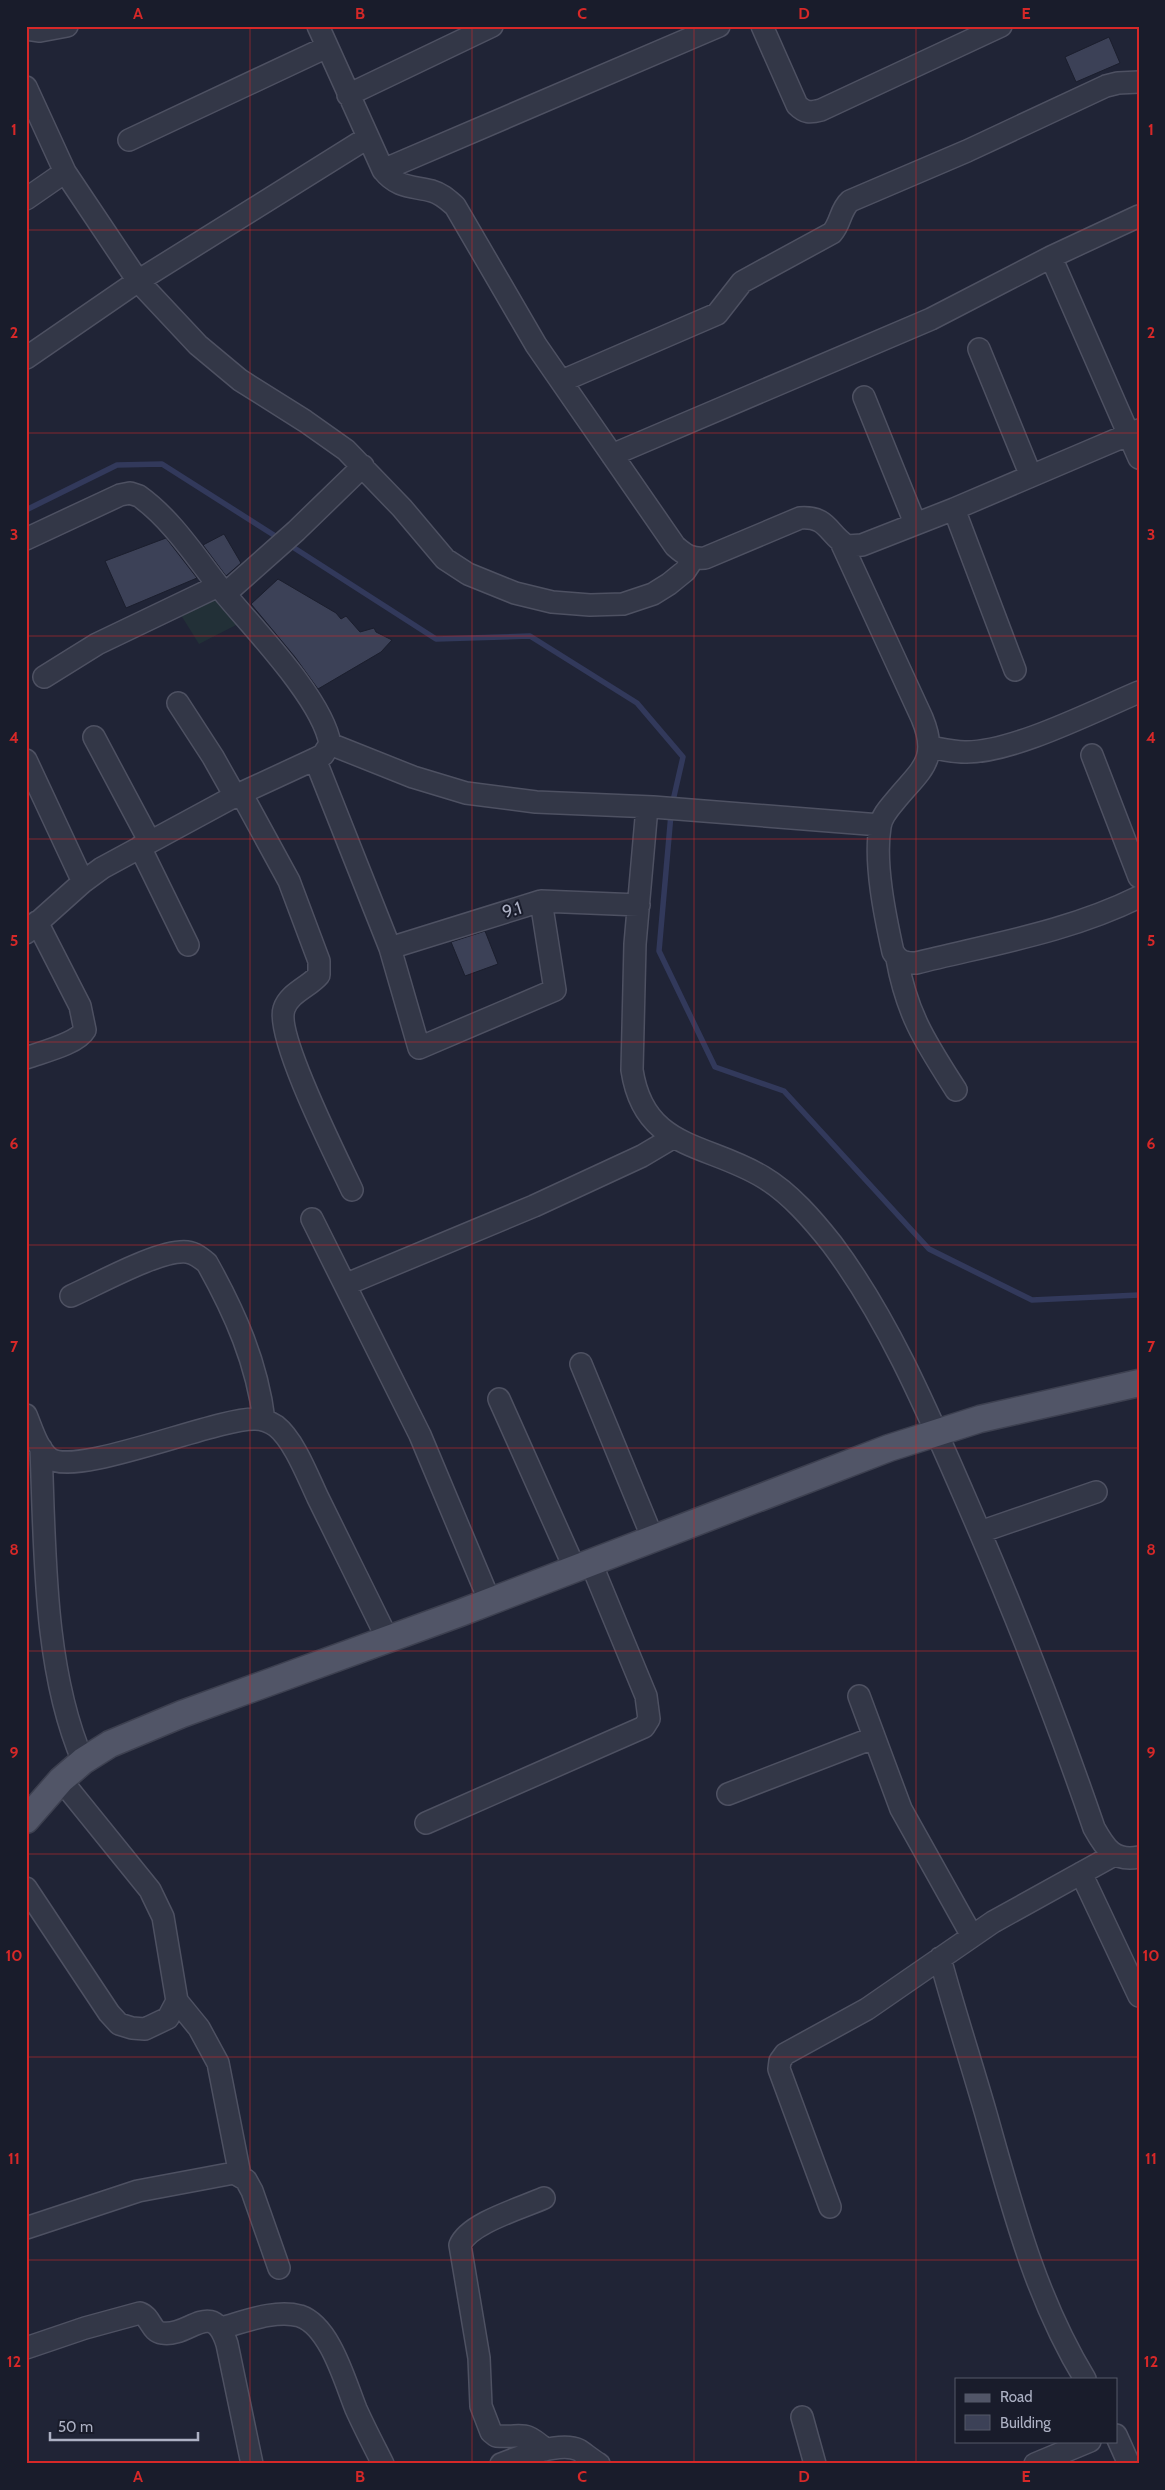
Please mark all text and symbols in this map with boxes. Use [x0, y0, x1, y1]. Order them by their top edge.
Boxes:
text: A [133, 4, 143, 23]
text: B [355, 4, 365, 23]
text: C [577, 4, 587, 23]
text: D [798, 4, 810, 23]
text: E [1021, 4, 1031, 23]
text: 1 [11, 120, 17, 139]
text: 1 [1148, 120, 1154, 139]
text: 2 [10, 323, 18, 342]
text: 2 [1147, 323, 1155, 342]
text: 3 [10, 525, 18, 544]
text: 3 [1147, 525, 1155, 544]
text: 4 [9, 728, 19, 747]
text: 4 [1146, 728, 1156, 747]
street label: 9.1 [500, 897, 524, 923]
text: 5 [10, 931, 18, 950]
text: 5 [1147, 931, 1155, 950]
text: 6 [10, 1134, 19, 1153]
text: 6 [1147, 1134, 1156, 1153]
text: 7 [10, 1337, 19, 1356]
text: 7 [1147, 1337, 1156, 1356]
text: 8 [9, 1540, 19, 1559]
text: 8 [1146, 1540, 1156, 1559]
text: 9 [10, 1743, 19, 1762]
text: 9 [1147, 1743, 1156, 1762]
text: 10 [5, 1946, 23, 1965]
text: 10 [1142, 1946, 1160, 1965]
text: 11 [8, 2149, 20, 2168]
text: 11 [1145, 2149, 1157, 2168]
text: 12 [7, 2352, 21, 2371]
text: 12 [1144, 2352, 1158, 2371]
legend [955, 2378, 1118, 2442]
text: Road [1000, 2388, 1033, 2406]
scale bar [50, 2410, 198, 2442]
text: Building [1000, 2414, 1051, 2432]
text: 50 m [58, 2418, 93, 2436]
text: A [133, 2467, 143, 2486]
text: B [355, 2467, 365, 2486]
text: C [577, 2467, 587, 2486]
text: D [798, 2467, 810, 2486]
text: E [1021, 2467, 1031, 2486]

